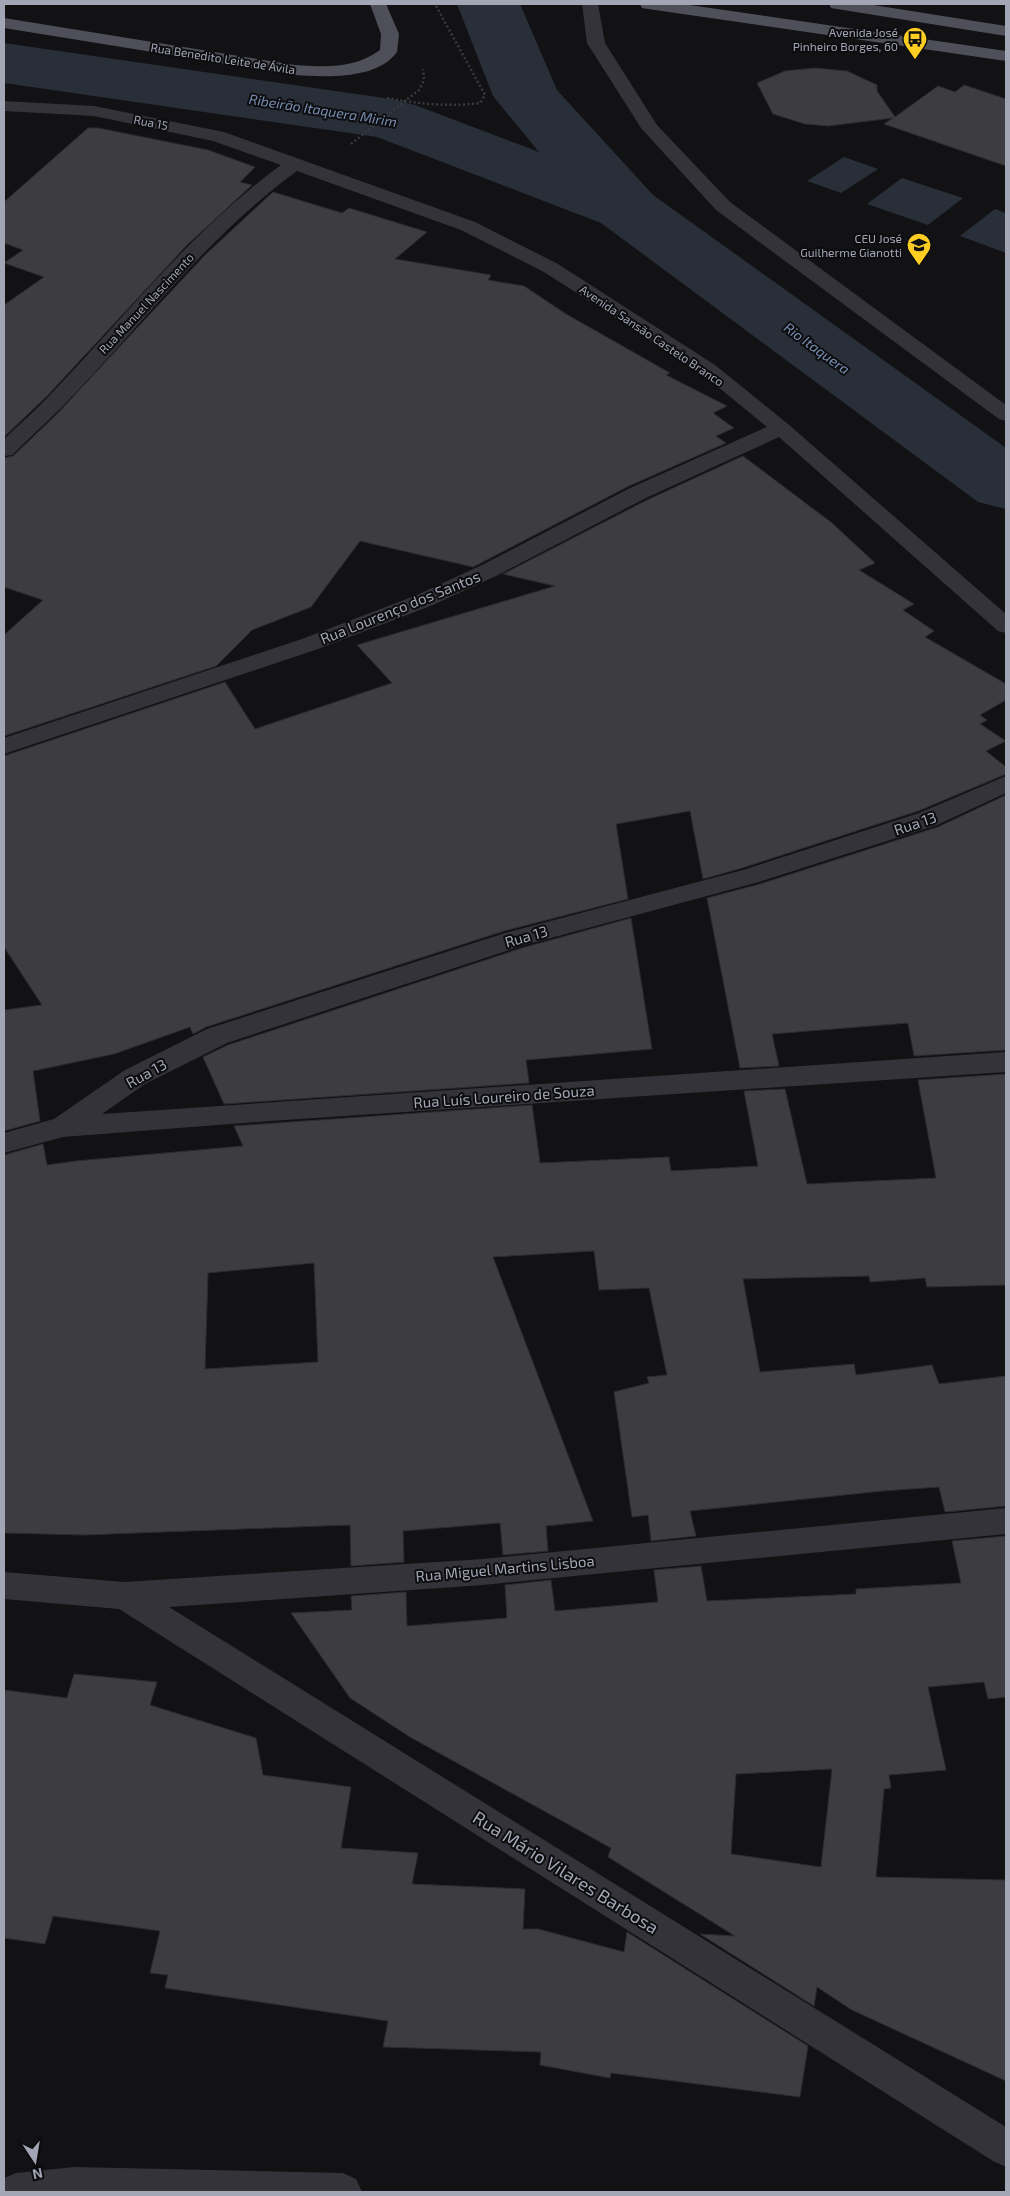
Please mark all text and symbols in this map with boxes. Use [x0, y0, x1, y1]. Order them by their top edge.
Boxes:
place label: Avenida José Pinheiro Borges, 60 [793, 25, 898, 53]
bus stop icon: Avenida José Pinheiro Borges, 60 [902, 26, 928, 60]
street label: Rua Benedito Leite de Ávila [150, 40, 296, 76]
water label: Ribeirão Itaquera Mirim [248, 90, 398, 130]
street label: Rua 15 [133, 112, 169, 132]
place label: CEU José Guilherme Gianotti [800, 231, 902, 259]
school or university icon: CEU José Guilherme Gianotti [906, 232, 932, 266]
street label: Rua Manuel Nascimento [96, 250, 196, 356]
street label: Avenida Sansão Castelo Branco [577, 282, 727, 389]
water label: Rio Itaquera [781, 319, 853, 377]
street label: Rua Lourenço dos Santos [317, 567, 483, 648]
street label: Rua 13 [891, 807, 939, 839]
street label: Rua 13 [503, 921, 549, 951]
street label: Rua 13 [123, 1055, 169, 1091]
street label: Rua Luís Loureiro de Souza [413, 1081, 595, 1111]
street label: Rua Miguel Martins Lisboa [415, 1551, 595, 1585]
street label: Rua Mário Vilares Barbosa [469, 1806, 663, 1938]
north arrow [10, 2136, 60, 2186]
text: N [31, 2165, 45, 2184]

